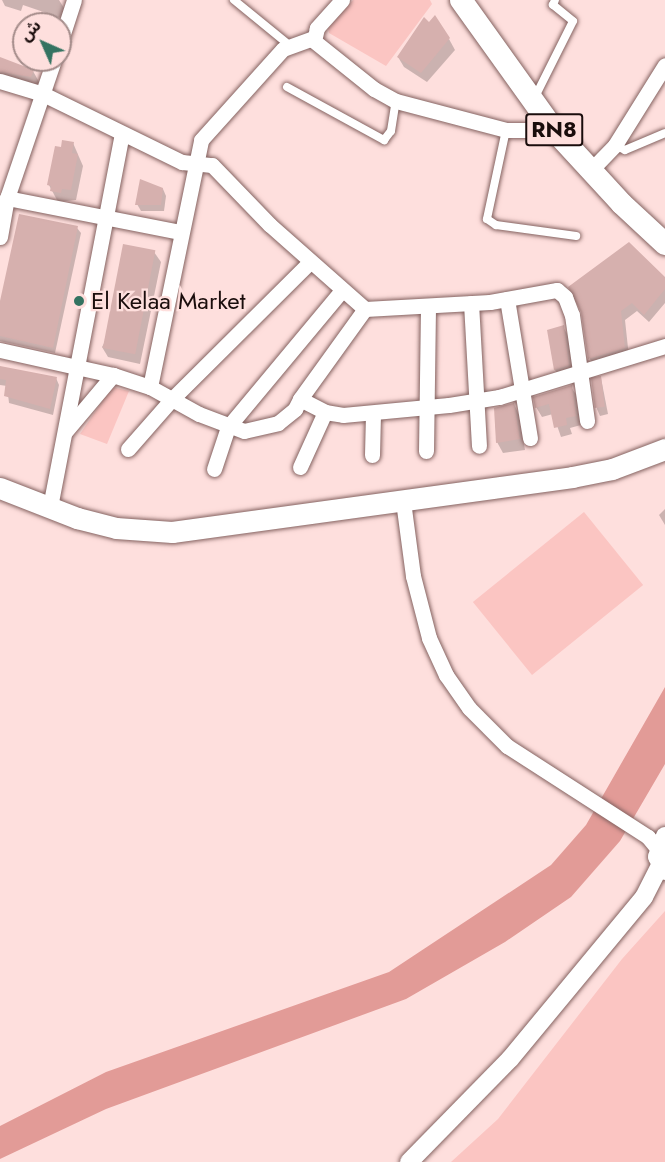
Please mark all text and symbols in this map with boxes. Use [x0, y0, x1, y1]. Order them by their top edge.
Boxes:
north arrow [12, 12, 72, 72]
text: ش [14, 14, 46, 46]
road number: RN8 [524, 111, 584, 149]
place label: El Kelaa Market [91, 287, 245, 315]
marker: El Kelaa Market [72, 294, 86, 308]

